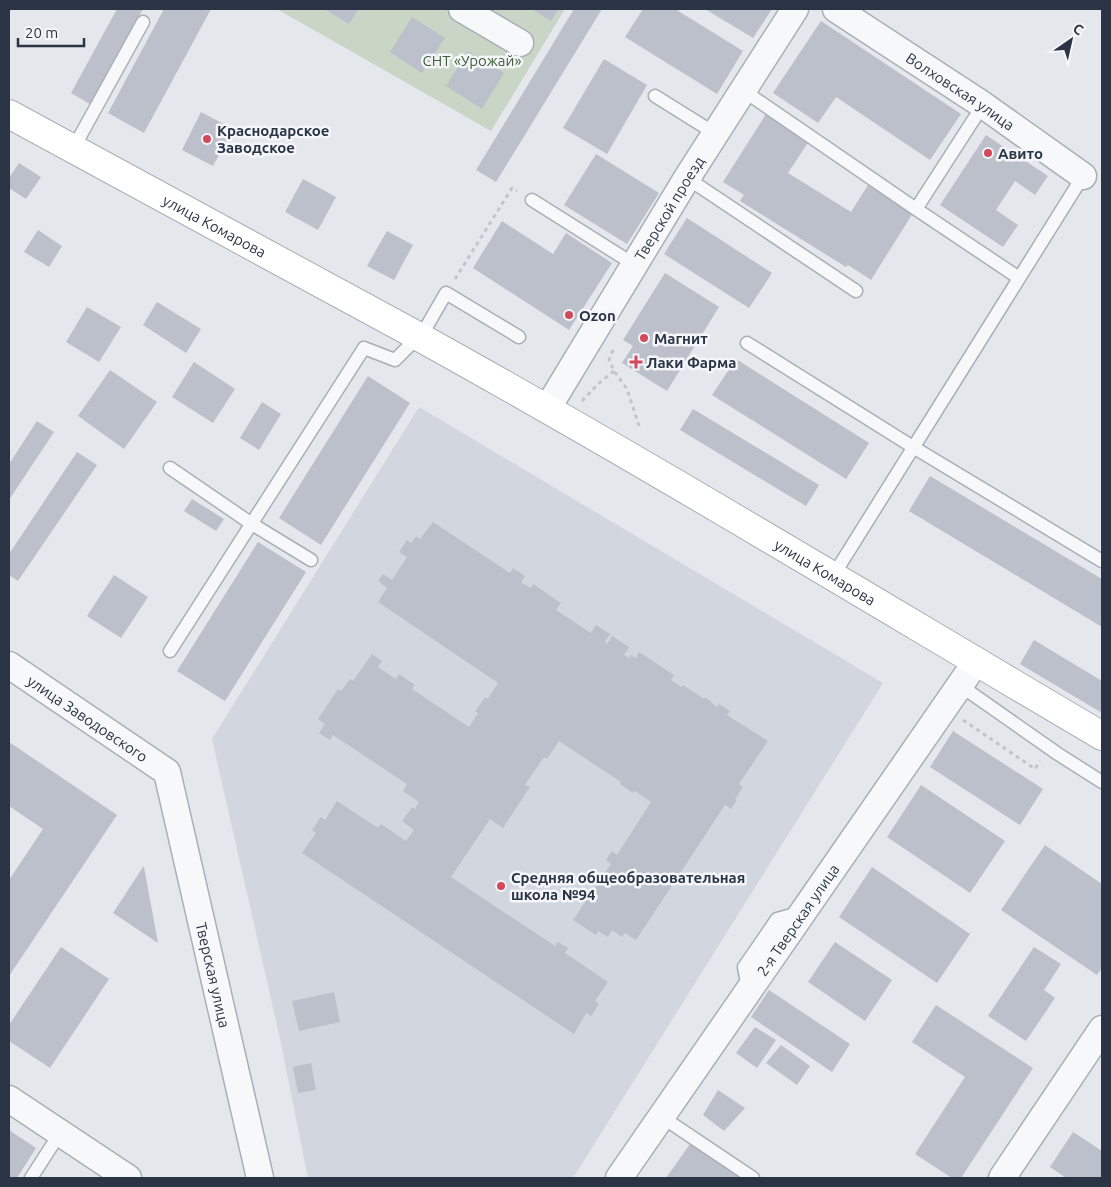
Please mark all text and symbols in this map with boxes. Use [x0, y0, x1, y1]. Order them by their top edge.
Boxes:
scale bar [18, 15, 84, 47]
north arrow [1046, 15, 1096, 65]
text: С [1070, 20, 1086, 38]
text: 20 m [25, 24, 58, 41]
street label: Волховская улица [903, 49, 1018, 133]
park label: СНТ «Урожай» [423, 52, 521, 69]
place label: Краснодарское Заводское [217, 122, 329, 156]
marker: Краснодарское Заводское [201, 133, 213, 145]
place label: Авито [998, 145, 1043, 162]
marker: Авито [982, 147, 994, 159]
street label: Тверской проезд [631, 153, 707, 263]
street label: улица Комарова [160, 191, 269, 260]
place label: Ozon [579, 307, 616, 324]
marker: Ozon [563, 309, 575, 321]
place label: Магнит [654, 330, 708, 347]
marker: Магнит [638, 332, 650, 344]
place label: Лаки Фарма [646, 354, 736, 371]
marker: Лаки Фарма [630, 356, 642, 368]
street label: улица Комарова [772, 535, 879, 608]
street label: улица Заводовского [24, 672, 151, 765]
street label: 2-я Тверская улица [753, 861, 842, 979]
place label: Средняя общеобразовательная школа №94 [511, 869, 745, 903]
marker: Средняя общеобразовательная школа №94 [495, 880, 507, 892]
street label: Тверская улица [193, 920, 234, 1029]

